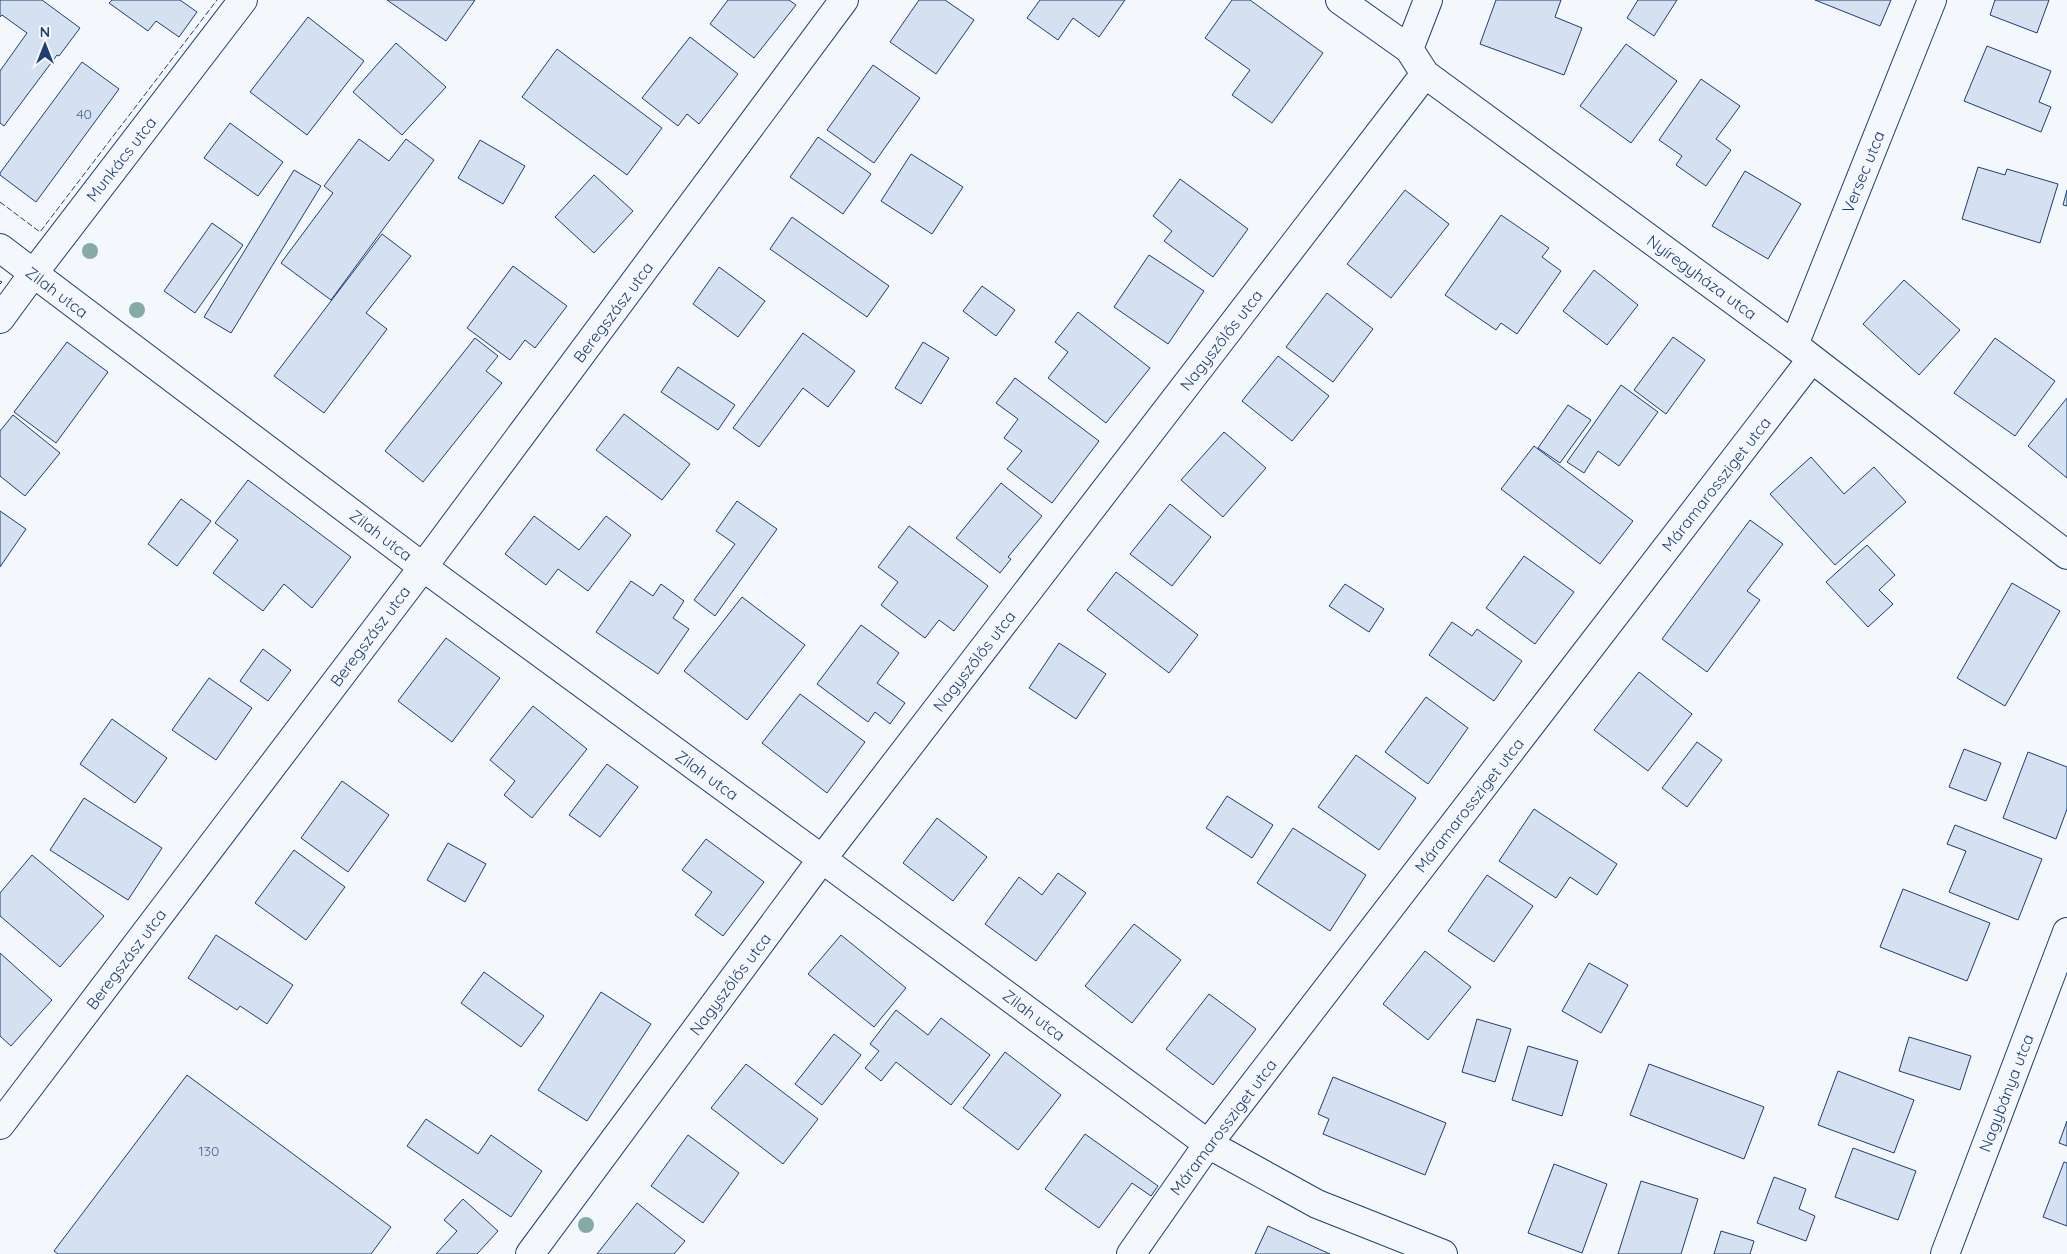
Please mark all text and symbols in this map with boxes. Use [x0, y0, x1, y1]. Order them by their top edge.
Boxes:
north arrow [20, 20, 70, 70]
text: N [40, 23, 50, 41]
house number: 40 [76, 105, 92, 123]
street label: Munkács utca [82, 113, 160, 205]
street label: Versec utca [1837, 128, 1889, 216]
street label: Nyíregyháza utca [1643, 230, 1761, 324]
street label: Beregszász utca [569, 258, 657, 366]
street label: Zilah utca [22, 262, 92, 322]
street label: Nagyszőlős utca [1175, 285, 1267, 395]
street label: Máramarossziget utca [1657, 413, 1775, 555]
street label: Zilah utca [346, 505, 416, 565]
street label: Beregszász utca [326, 582, 414, 690]
street label: Nagyszőlős utca [928, 606, 1020, 716]
street label: Máramarossziget utca [1410, 734, 1528, 876]
street label: Zilah utca [672, 745, 742, 805]
street label: Beregszász utca [82, 905, 170, 1013]
street label: Nagyszőlős utca [685, 929, 775, 1039]
street label: Zilah utca [999, 985, 1069, 1045]
street label: Nagybánya utca [1974, 1031, 2038, 1155]
street label: Máramarossziget utca [1165, 1055, 1281, 1199]
house number: 130 [199, 1142, 219, 1160]

